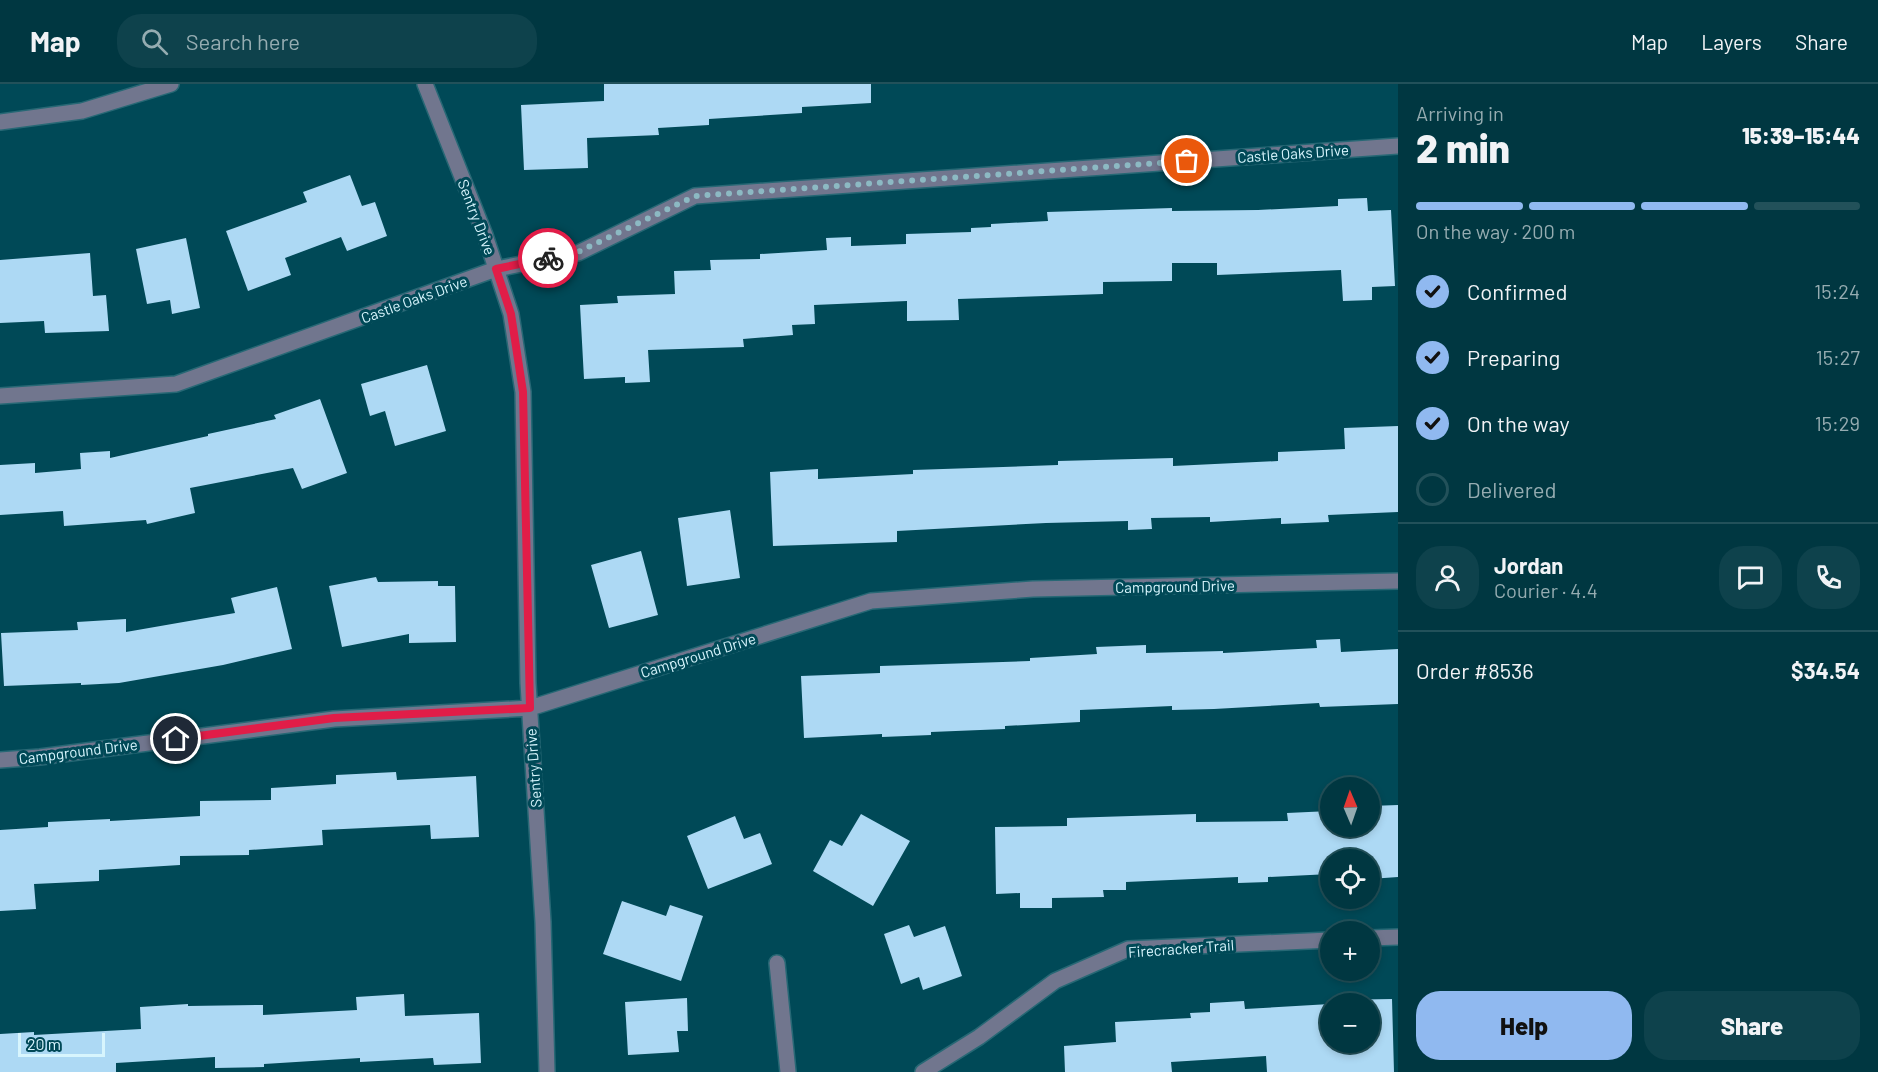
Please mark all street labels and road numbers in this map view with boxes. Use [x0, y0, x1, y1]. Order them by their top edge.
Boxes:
street label: Castle Oaks Drive [1237, 140, 1349, 166]
street label: Sentry Drive [454, 177, 500, 257]
street label: Castle Oaks Drive [358, 271, 470, 327]
street label: Campground Drive [1115, 576, 1235, 596]
street label: Campground Drive [638, 629, 758, 681]
street label: Sentry Drive [521, 728, 545, 808]
street label: Campground Drive [18, 735, 138, 767]
street label: Firecracker Trail [1127, 935, 1235, 961]

